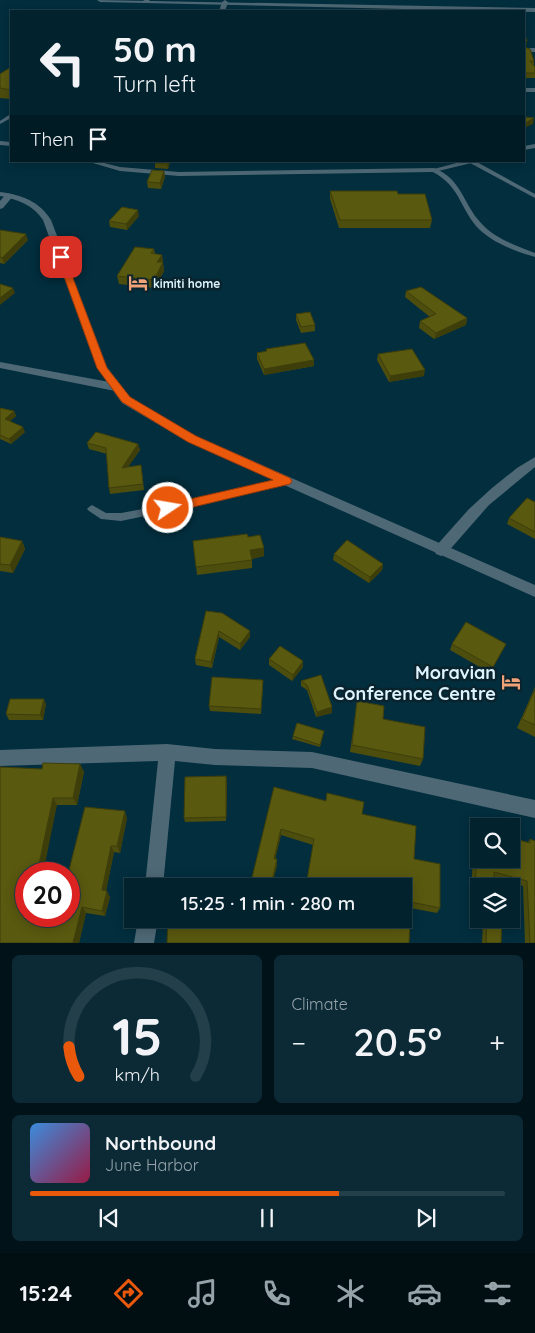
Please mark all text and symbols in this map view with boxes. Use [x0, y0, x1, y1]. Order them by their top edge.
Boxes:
text: 50 m [113, 27, 197, 71]
icon: left [30, 30, 95, 95]
text: Turn left [113, 70, 196, 98]
icon: arrive [84, 125, 112, 153]
text: Then [30, 127, 74, 151]
pin [40, 236, 82, 278]
icon: arrive [47, 243, 75, 271]
hotel icon: kimiti home [127, 272, 149, 294]
place label: kimiti home [153, 276, 220, 291]
position arrow [141, 481, 193, 533]
place label: Moravian Conference Centre [333, 661, 496, 705]
hotel icon: Moravian Conference Centre [500, 671, 522, 693]
map controls [470, 818, 520, 928]
button: search [470, 818, 520, 868]
speed limit sign: 20 [15, 862, 80, 927]
button: layers [470, 878, 520, 928]
text: 15:25 · 1 min · 280 m [181, 891, 355, 915]
text: Climate [292, 994, 348, 1014]
text: 15 [112, 1003, 162, 1068]
text: 20.5° [353, 1018, 442, 1066]
text: − [292, 1025, 306, 1060]
text: + [489, 1025, 505, 1060]
text: km/h [114, 1063, 159, 1085]
text: Northbound [105, 1131, 216, 1155]
text: June Harbor [105, 1155, 199, 1175]
icon: previous [95, 1204, 123, 1232]
icon: pause [253, 1204, 281, 1232]
icon: next [412, 1204, 440, 1232]
icon: directions [111, 1276, 146, 1311]
icon: music [185, 1276, 220, 1311]
icon: phone [259, 1276, 294, 1311]
icon: climate [333, 1276, 368, 1311]
icon: car [407, 1276, 442, 1311]
icon: filters [480, 1276, 515, 1311]
text: 15:24 [19, 1279, 72, 1307]

